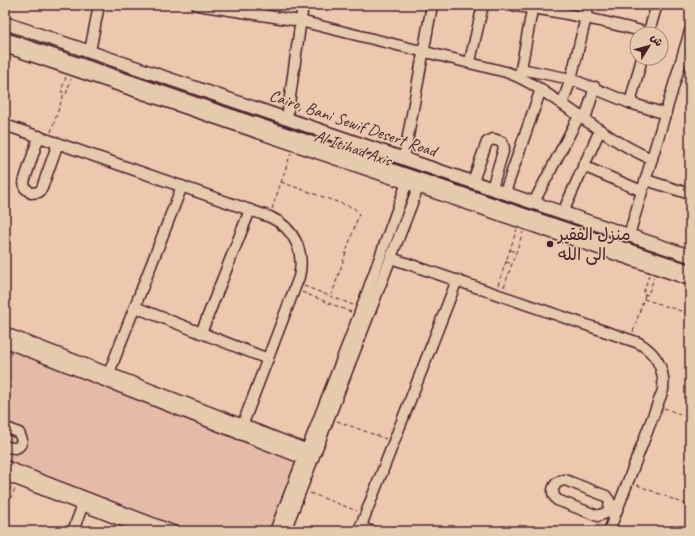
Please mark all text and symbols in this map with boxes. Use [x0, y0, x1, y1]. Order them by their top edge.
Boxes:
north arrow [629, 26, 669, 66]
text: ش [648, 31, 666, 49]
street label: Cairo, Bani Sewif Desert Road [267, 85, 441, 162]
street label: Al Itihad Axis [312, 125, 396, 172]
place label: منزل الفقير الى الله [556, 224, 631, 265]
marker: منزل الفقير الى الله [545, 239, 555, 249]

